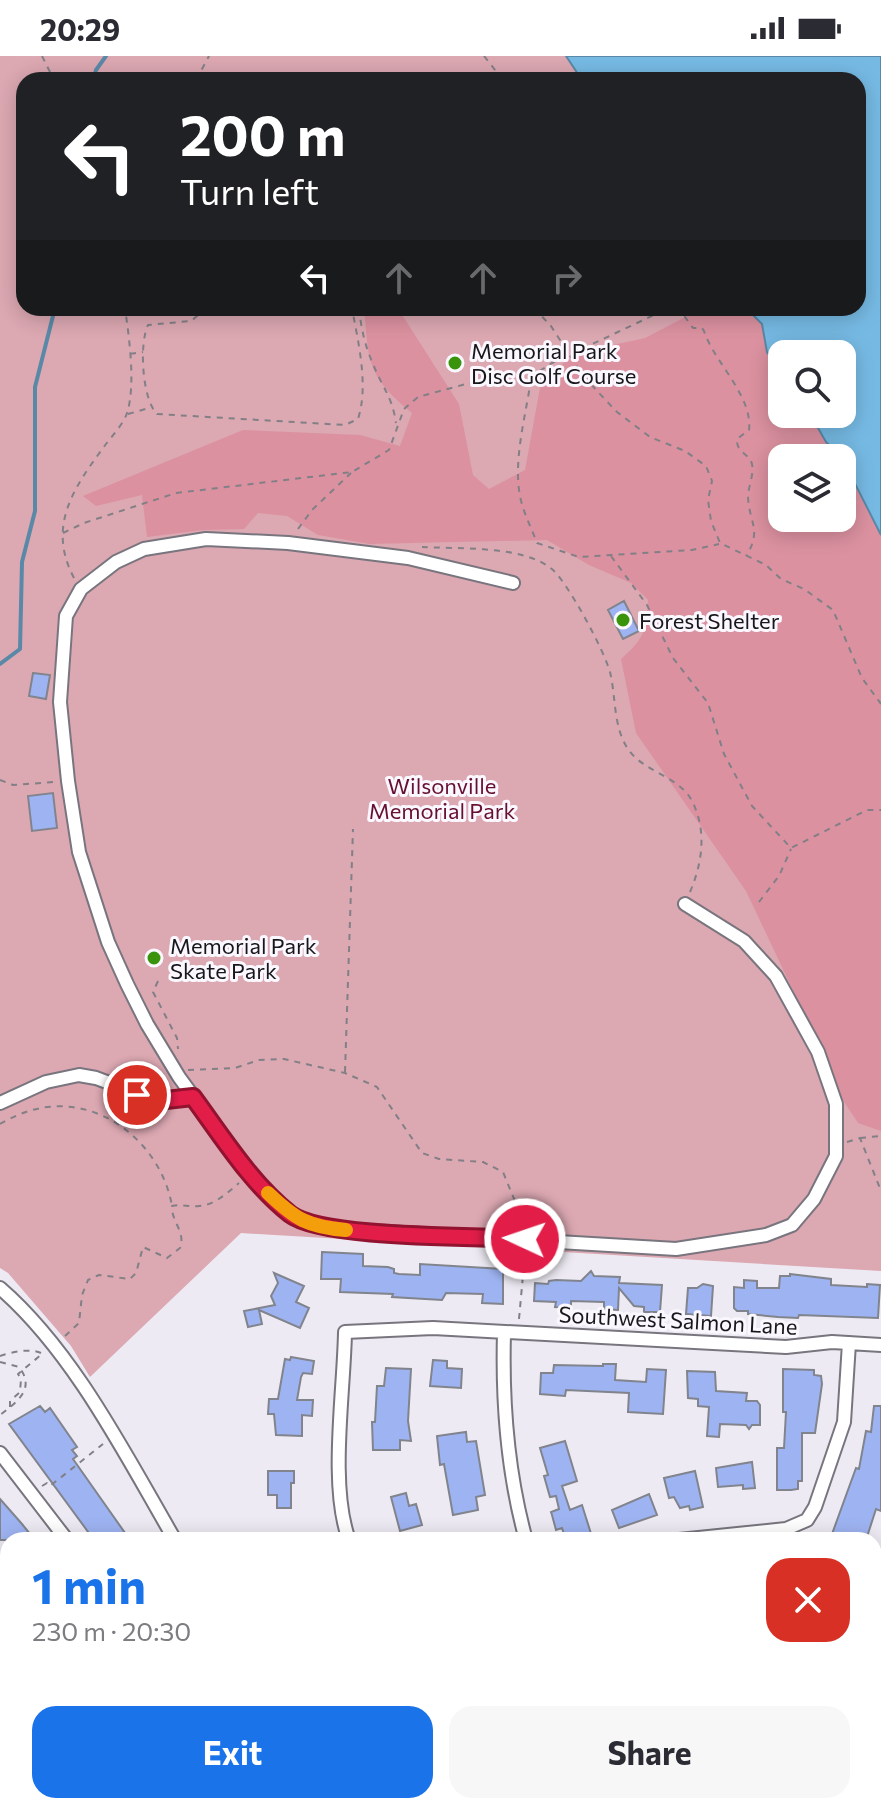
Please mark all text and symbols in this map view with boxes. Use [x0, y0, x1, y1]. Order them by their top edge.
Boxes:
text: 20:29 [40, 10, 120, 47]
text: 200 m [180, 99, 346, 168]
icon: left [48, 104, 152, 208]
text: Turn left [180, 168, 319, 212]
icon: left [293, 256, 337, 300]
icon: ahead [377, 256, 421, 300]
icon: ahead [461, 256, 505, 300]
icon: right [545, 256, 589, 300]
place label: Memorial Park Disc Golf Course [471, 337, 636, 389]
map controls [768, 340, 856, 532]
button: search [768, 340, 856, 428]
marker: Memorial Park Disc Golf Course [446, 354, 464, 372]
button: layers [768, 444, 856, 532]
place label: Forest Shelter [639, 607, 780, 634]
marker: Forest Shelter [614, 611, 632, 629]
park label: Wilsonville Memorial Park [369, 772, 515, 824]
place label: Memorial Park Skate Park [170, 932, 317, 984]
marker: Memorial Park Skate Park [145, 949, 163, 967]
pin [103, 1061, 171, 1129]
icon: arrive [115, 1073, 159, 1117]
position arrow [483, 1197, 567, 1281]
street label: Southwest Salmon Lane [558, 1300, 798, 1340]
text: 1 min [32, 1555, 146, 1614]
button: close [766, 1558, 850, 1642]
text: 230 m · 20:30 [32, 1615, 191, 1646]
button: Exit [32, 1706, 433, 1798]
button: Share [449, 1706, 850, 1798]

